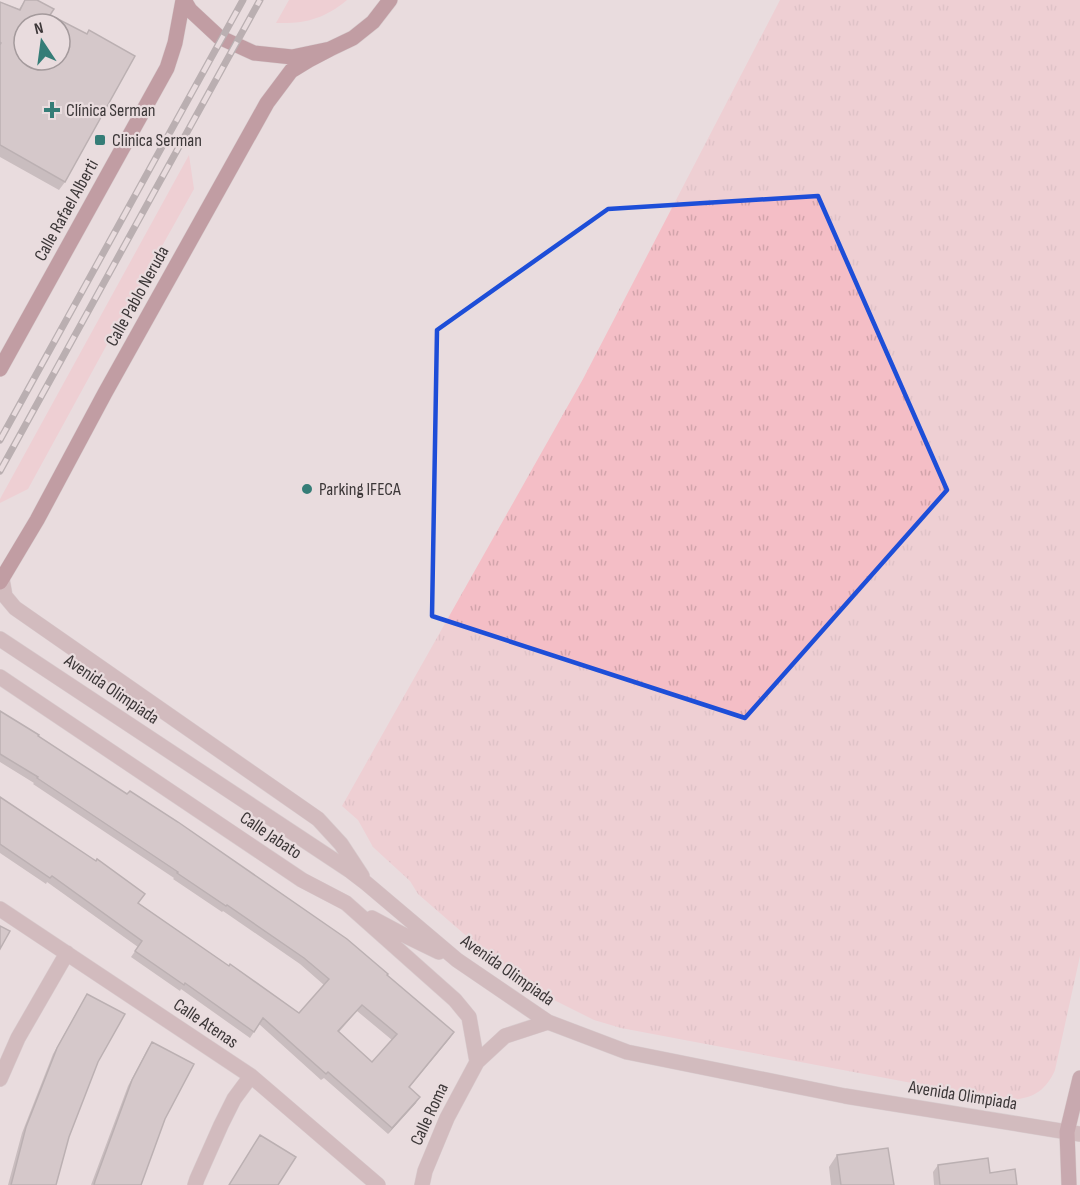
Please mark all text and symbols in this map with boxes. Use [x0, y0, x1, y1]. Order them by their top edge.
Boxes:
north arrow [12, 12, 72, 72]
text: N [33, 19, 45, 39]
place label: Clínica Serman [66, 100, 156, 121]
marker: Clínica Serman [43, 101, 61, 119]
place label: Clinica Serman [112, 130, 202, 151]
marker: Clinica Serman [93, 133, 107, 147]
street label: Calle Rafael Alberti [30, 156, 103, 265]
street label: Calle Pablo Neruda [101, 242, 174, 350]
place label: Parking IFECA [319, 479, 401, 500]
marker: Parking IFECA [300, 482, 314, 496]
street label: Avenida Olimpiada [60, 650, 163, 729]
street label: Calle Jabato [236, 807, 306, 864]
street label: Avenida Olimpiada [456, 930, 559, 1010]
street label: Calle Atenas [169, 994, 242, 1053]
street label: Avenida Olimpiada [906, 1076, 1019, 1114]
street label: Calle Roma [406, 1080, 453, 1149]

